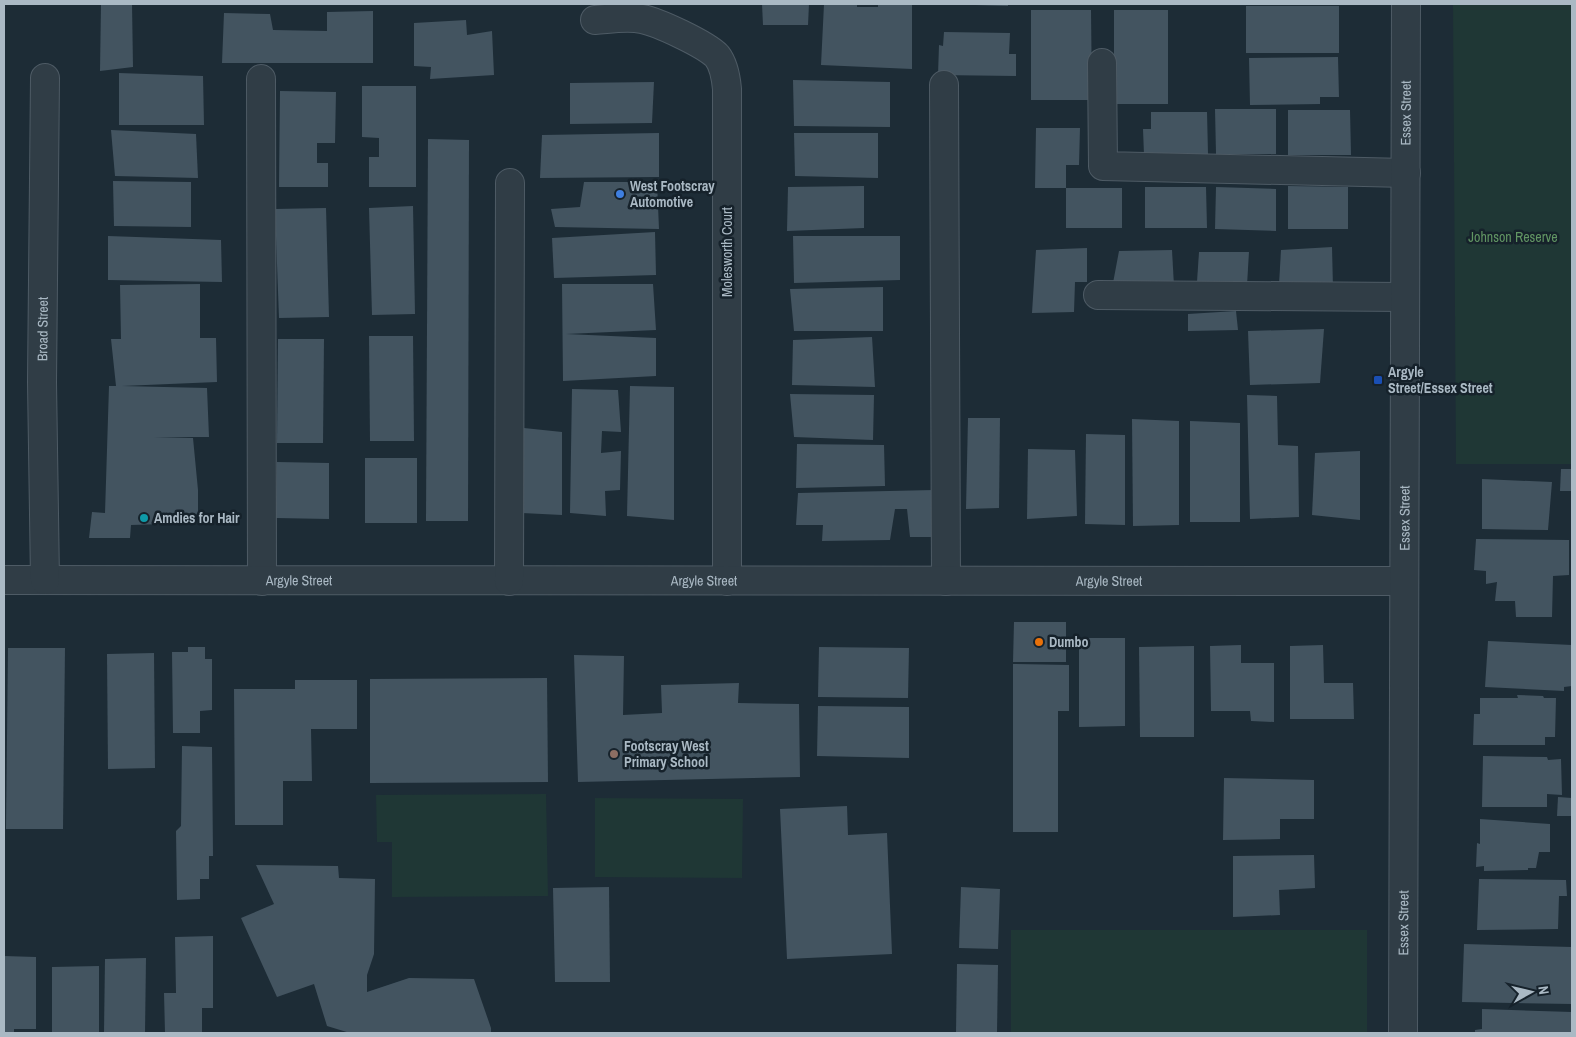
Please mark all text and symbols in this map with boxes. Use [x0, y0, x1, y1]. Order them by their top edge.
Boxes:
street label: Essex Street [1397, 80, 1415, 146]
place label: West Footscray Automotive [630, 177, 715, 211]
marker: West Footscray Automotive [614, 188, 626, 200]
street label: Molesworth Court [718, 207, 736, 297]
park label: Johnson Reserve [1468, 228, 1558, 246]
street label: Broad Street [33, 297, 52, 361]
place label: Argyle Street/Essex Street [1388, 363, 1493, 397]
marker: Argyle Street/Essex Street [1372, 374, 1384, 386]
street label: Essex Street [1395, 485, 1414, 551]
place label: Amdies for Hair [154, 509, 240, 527]
marker: Amdies for Hair [138, 512, 150, 524]
street label: Argyle Street [265, 571, 332, 589]
street label: Argyle Street [670, 571, 737, 590]
street label: Argyle Street [1075, 572, 1142, 590]
place label: Dumbo [1049, 633, 1089, 651]
marker: Dumbo [1033, 636, 1045, 648]
place label: Footscray West Primary School [624, 737, 709, 771]
marker: Footscray West Primary School [608, 748, 620, 760]
street label: Essex Street [1394, 890, 1412, 956]
north arrow [1506, 967, 1556, 1017]
text: N [1534, 985, 1553, 996]

